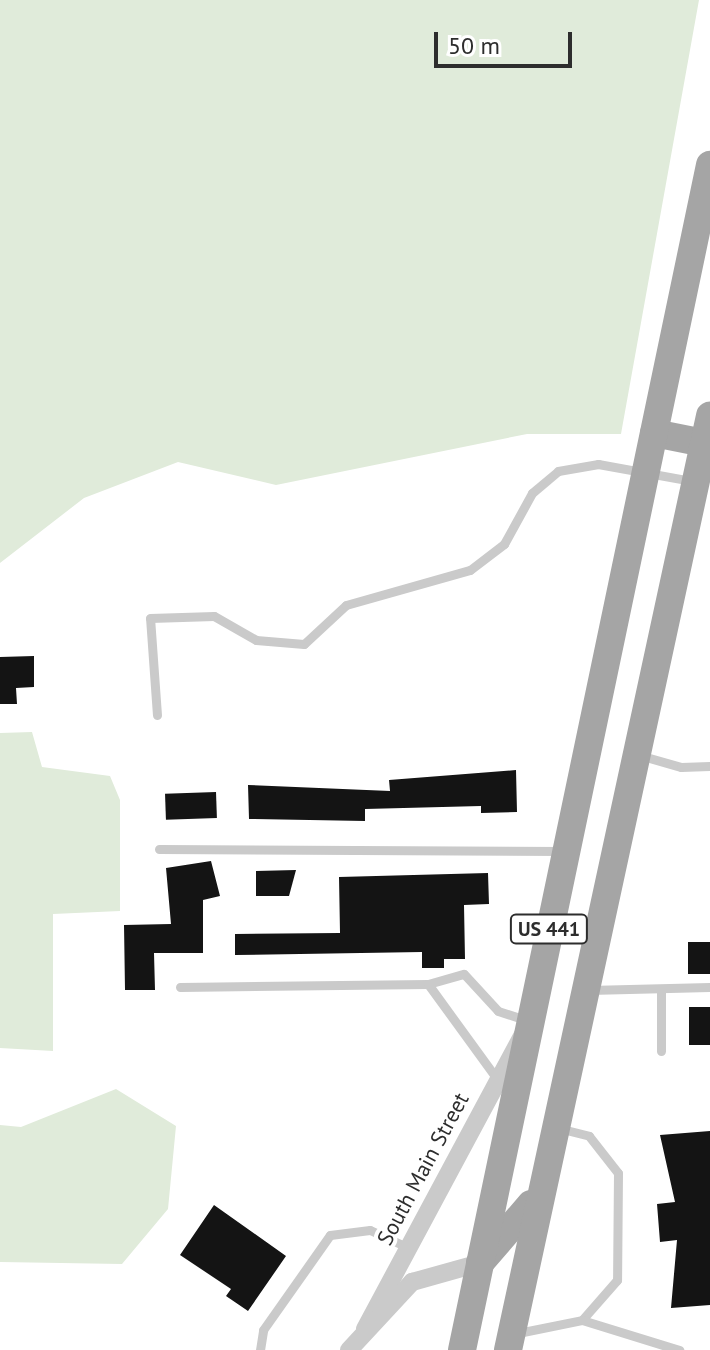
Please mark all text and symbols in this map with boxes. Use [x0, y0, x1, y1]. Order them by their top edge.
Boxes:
scale bar [438, 16, 576, 66]
text: 50 m [448, 30, 500, 61]
road number: US 441 [509, 913, 589, 945]
street label: South Main Street [372, 1088, 474, 1250]

